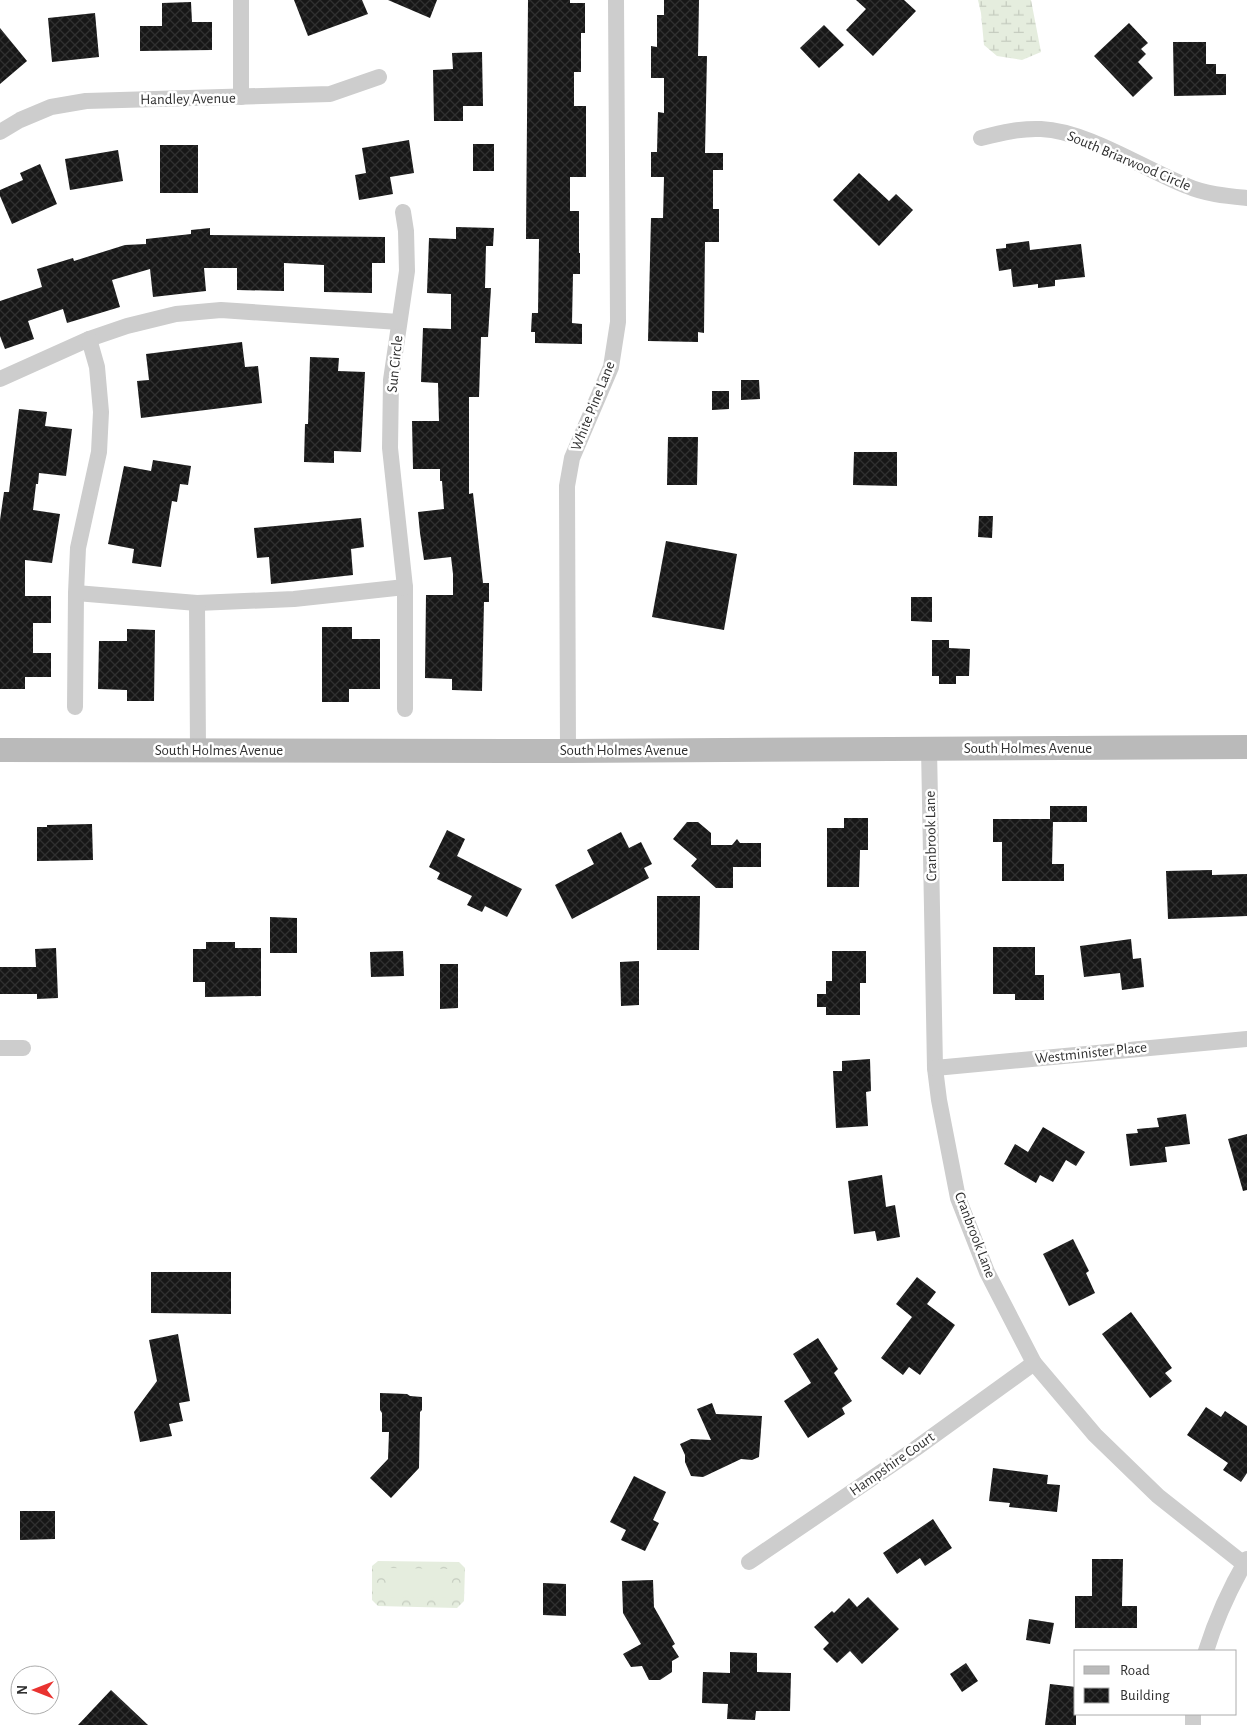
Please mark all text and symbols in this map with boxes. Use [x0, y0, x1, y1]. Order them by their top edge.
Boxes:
street label: Handley Avenue [140, 91, 236, 107]
street label: South Briarwood Circle [1065, 128, 1193, 194]
street label: Sun Circle [385, 335, 405, 393]
street label: White Pine Lane [568, 359, 618, 453]
street label: South Holmes Avenue [964, 741, 1092, 756]
street label: South Holmes Avenue [155, 743, 283, 758]
street label: South Holmes Avenue [560, 743, 688, 758]
street label: Cranbrook Lane [923, 790, 939, 882]
street label: Westminister Place [1034, 1040, 1148, 1066]
street label: Cranbrook Lane [952, 1190, 998, 1280]
street label: Hampshire Court [847, 1429, 937, 1499]
legend [1074, 1650, 1237, 1715]
text: Road [1120, 1663, 1150, 1678]
north arrow [10, 1665, 60, 1715]
text: N [16, 1685, 30, 1695]
text: Building [1120, 1688, 1170, 1703]

